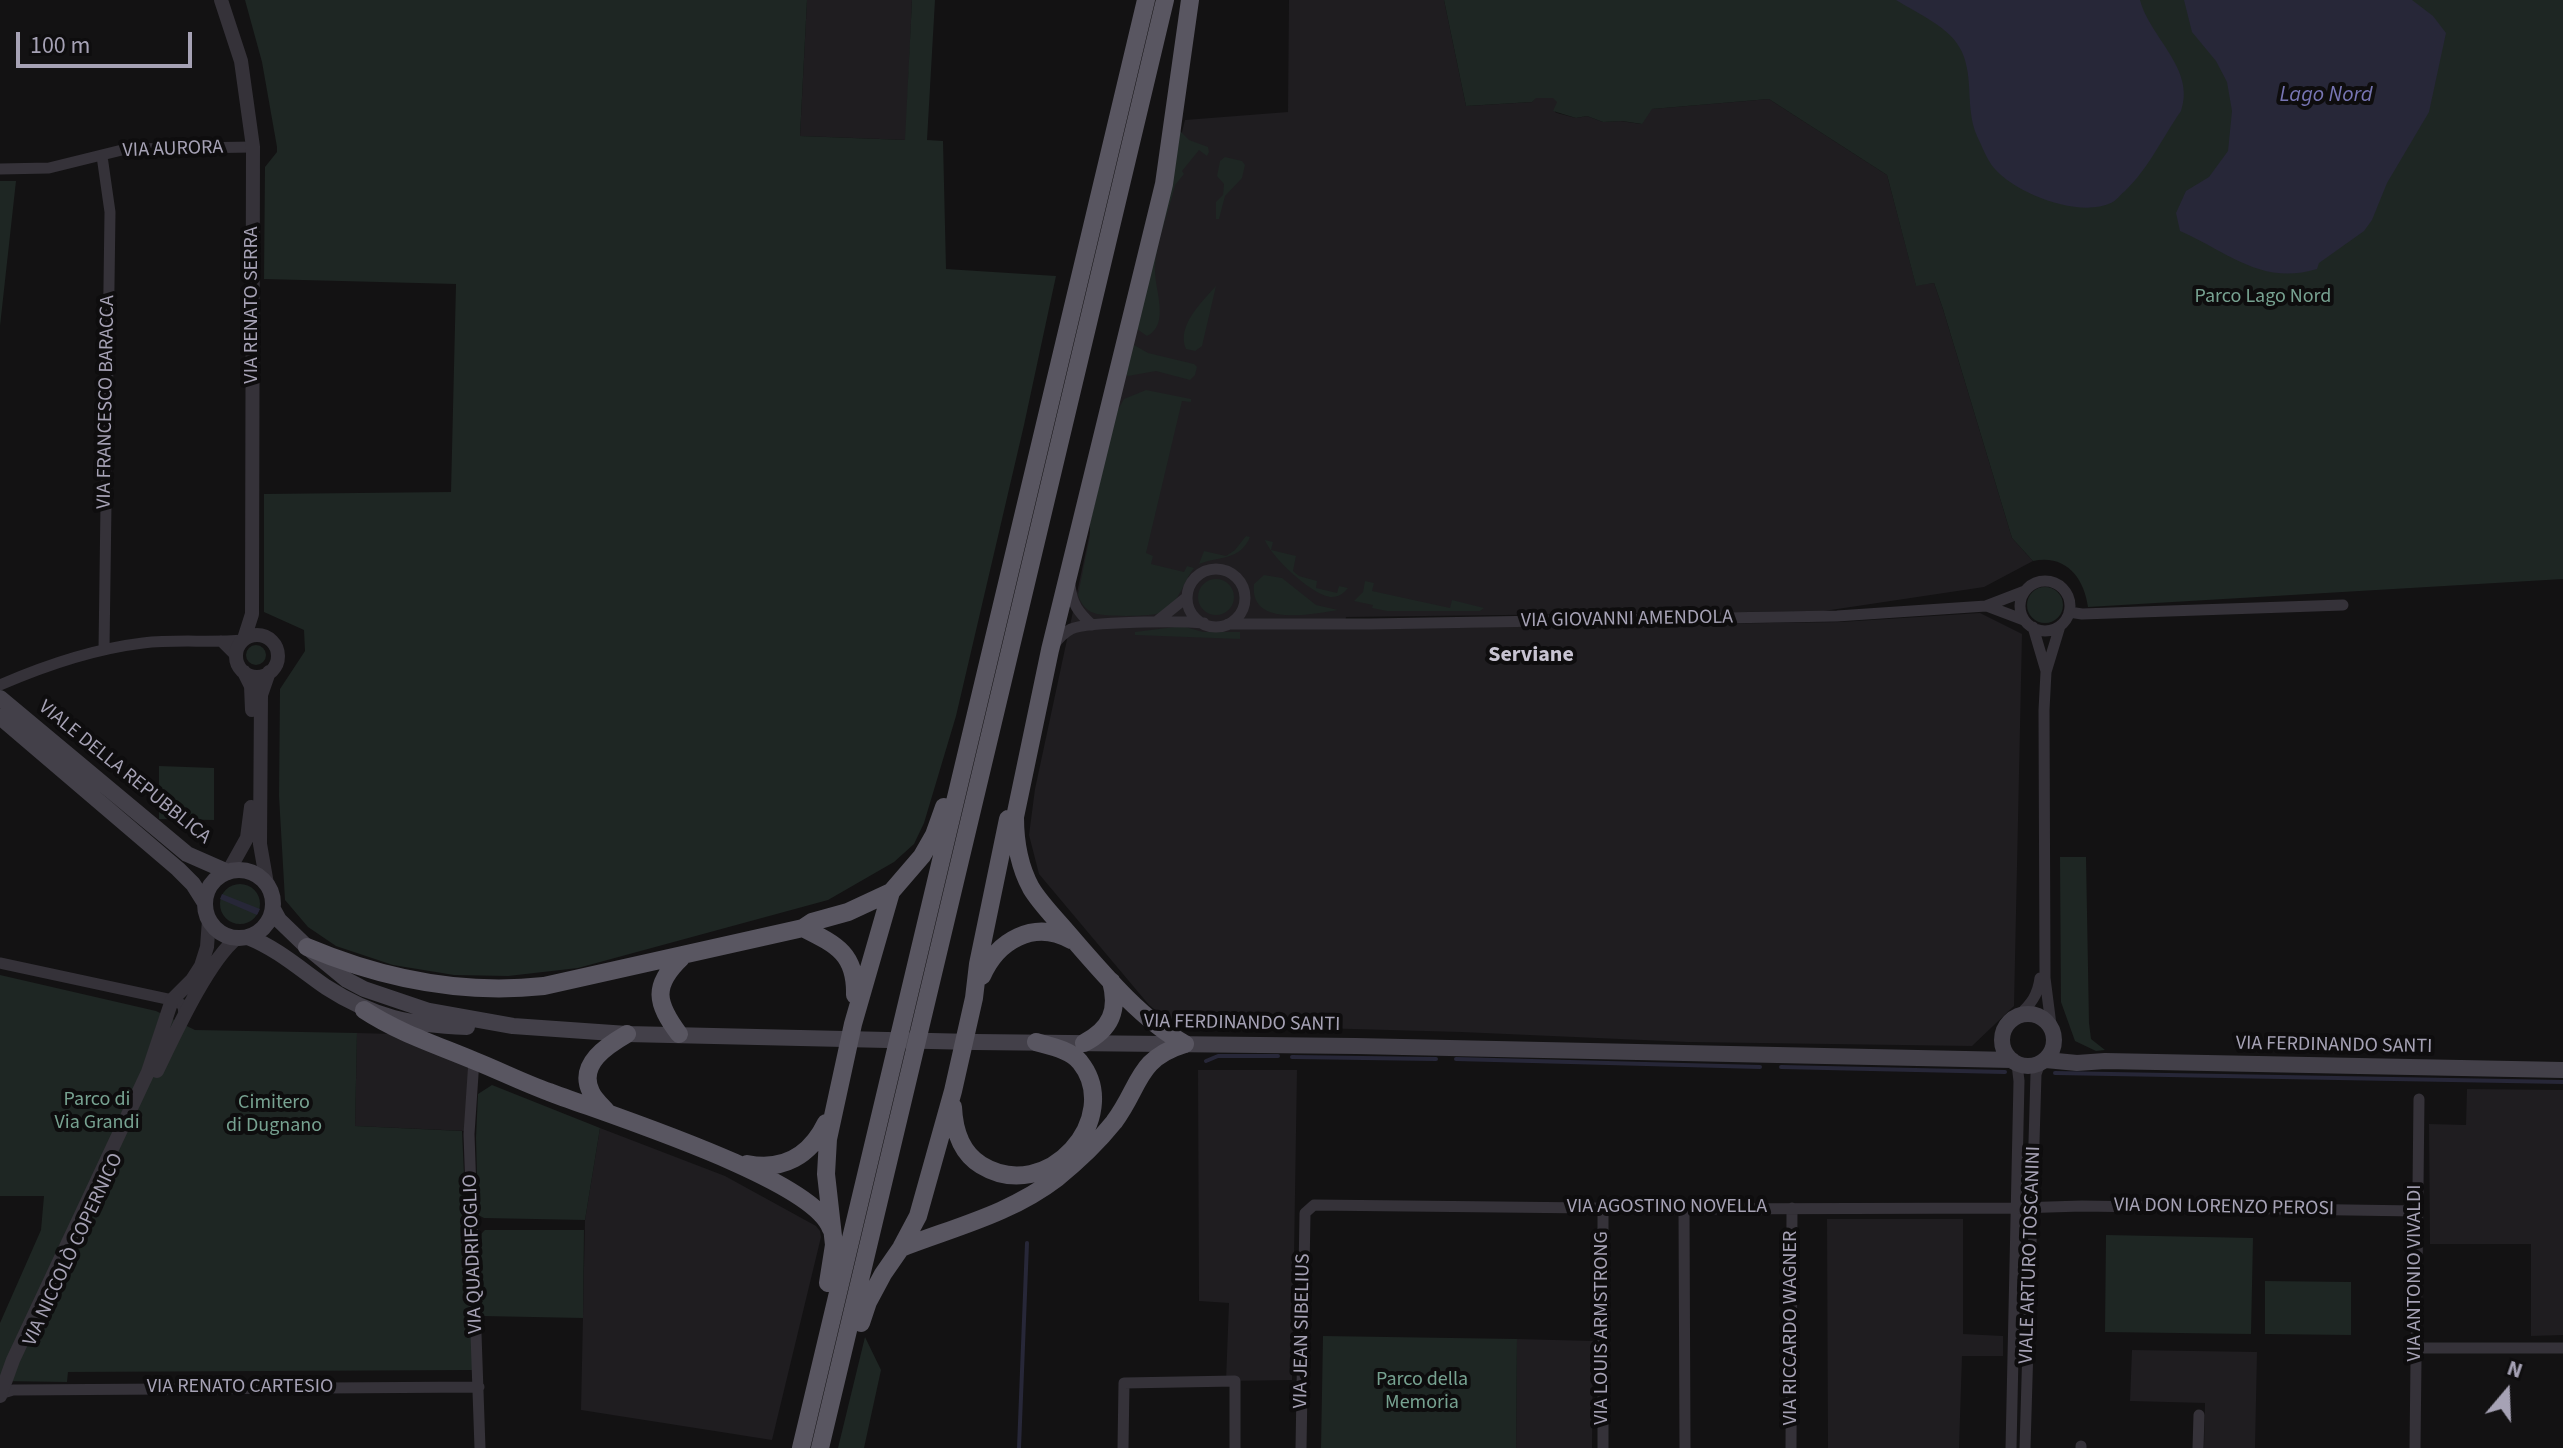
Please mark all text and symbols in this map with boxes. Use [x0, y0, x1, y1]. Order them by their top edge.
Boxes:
scale bar [20, 16, 196, 66]
text: 100 m [30, 28, 90, 63]
water label: Lago Nord [2279, 83, 2373, 109]
street label: VIA AURORA [122, 136, 224, 164]
street label: VIA RENATO SERRA [241, 226, 265, 384]
park label: Parco Lago Nord [2195, 286, 2331, 310]
street label: VIA FRANCESCO BARACCA [93, 295, 121, 509]
street label: VIA GIOVANNI AMENDOLA [1521, 606, 1733, 634]
district label: Serviane [1488, 643, 1574, 669]
street label: VIALE DELLA REPUBBLICA [33, 696, 215, 850]
street label: VIA FERDINANDO SANTI [1144, 1010, 1340, 1038]
street label: VIA FERDINANDO SANTI [2236, 1032, 2432, 1060]
park label: Parco di Via Grandi [54, 1089, 140, 1136]
park label: Cimitero di Dugnano [226, 1092, 322, 1139]
street label: VIALE ARTURO TOSCANINI [2015, 1146, 2047, 1364]
street label: VIA NICCOLÒ COPERNICO [19, 1150, 129, 1350]
street label: VIA QUADRIFOGLIO [459, 1174, 489, 1334]
street label: VIA ANTONIO VIVALDI [2404, 1185, 2428, 1361]
street label: VIA DON LORENZO PEROSI [2114, 1194, 2334, 1222]
street label: VIA AGOSTINO NOVELLA [1567, 1196, 1767, 1220]
street label: VIA LOUIS ARMSTRONG [1591, 1231, 1615, 1425]
street label: VIA RICCARDO WAGNER [1780, 1231, 1804, 1425]
street label: VIA JEAN SIBELIUS [1290, 1253, 1316, 1409]
north arrow [2467, 1352, 2547, 1432]
text: N [2503, 1352, 2527, 1387]
park label: Parco della Memoria [1376, 1369, 1468, 1416]
street label: VIA RENATO CARTESIO [147, 1376, 333, 1400]

